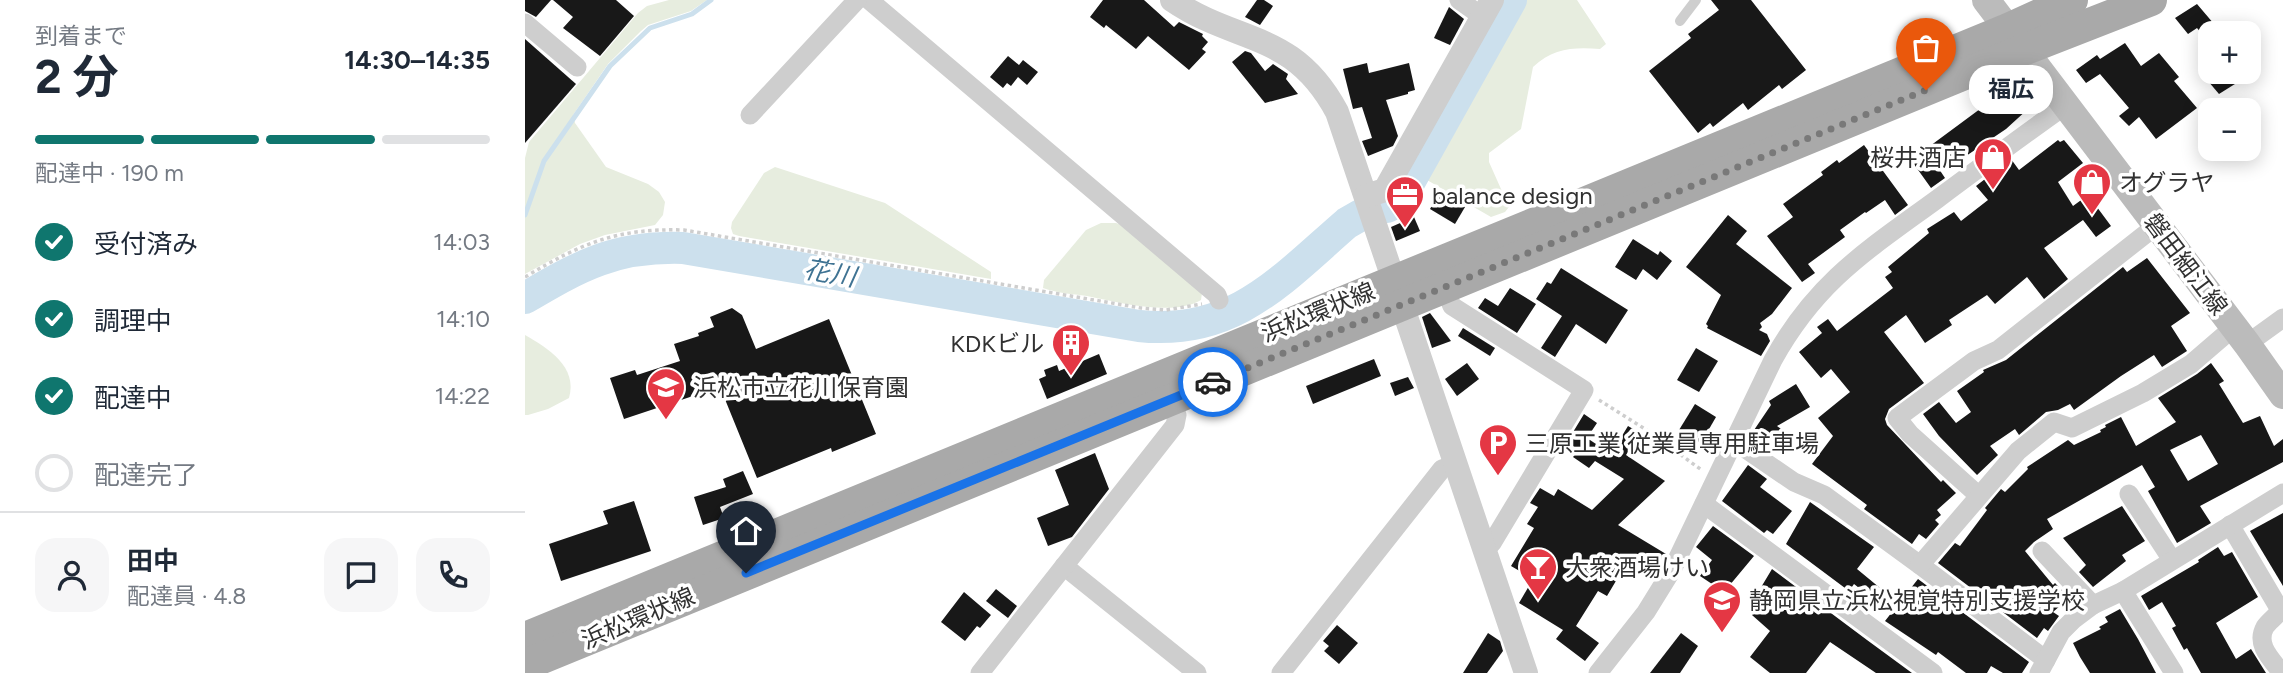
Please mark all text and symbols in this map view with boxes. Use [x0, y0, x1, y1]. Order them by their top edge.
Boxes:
pin [1896, 18, 1956, 90]
map controls [2198, 21, 2261, 161]
button: + [2198, 21, 2261, 84]
text: 到着まで [35, 22, 127, 50]
icon: bag [1907, 29, 1945, 67]
text: 14:30–14:35 [344, 44, 490, 76]
text: 2 分 [35, 49, 119, 105]
callout: 福広 [1968, 66, 2052, 114]
text: 福広 [1988, 75, 2034, 103]
button: − [2198, 98, 2261, 161]
shop icon: 桜井酒店 [1972, 136, 2014, 191]
place label: 桜井酒店 [1870, 143, 1966, 172]
text: 配達中 · 190 m [35, 159, 184, 187]
shop icon: オグラヤ [2071, 161, 2113, 216]
place label: オグラヤ [2119, 168, 2215, 197]
office icon: balance design [1384, 174, 1426, 229]
place label: balance design [1432, 181, 1593, 210]
street label: 磐田細江線 [2138, 207, 2234, 321]
icon: check [35, 223, 73, 261]
text: 受付済み [94, 228, 198, 260]
text: 14:03 [433, 228, 490, 256]
water label: 花川 [802, 253, 861, 294]
street label: 浜松環状線 [1257, 276, 1379, 348]
icon: check [35, 300, 73, 338]
text: 調理中 [94, 305, 172, 337]
text: 14:10 [436, 305, 490, 333]
building icon: KDKビル [1050, 322, 1092, 377]
place label: KDKビル [950, 329, 1044, 358]
courier [1178, 347, 1248, 417]
icon: car [1194, 363, 1232, 401]
school or university icon: 浜松市立花川保育園 [645, 366, 687, 421]
place label: 浜松市立花川保育園 [693, 373, 909, 402]
icon: check [35, 377, 73, 415]
text: 配達中 [94, 382, 172, 414]
text: 14:22 [435, 382, 490, 410]
parking icon: 三原工業 従業員専用駐車場 [1477, 422, 1519, 477]
place label: 三原工業 従業員専用駐車場 [1525, 429, 1819, 458]
text: 配達完了 [94, 459, 198, 491]
pin [716, 501, 776, 573]
icon: home [727, 512, 765, 550]
button: person [35, 538, 109, 612]
button: chat [324, 538, 398, 612]
button: phone [416, 538, 490, 612]
text: 田中 [127, 545, 179, 577]
bar icon: 大衆酒場けい [1517, 546, 1559, 601]
place label: 大衆酒場けい [1565, 553, 1709, 582]
school or university icon: 静岡県立浜松視覚特別支援学校 [1701, 579, 1743, 634]
street label: 浜松環状線 [577, 581, 699, 655]
text: 配達員 · 4.8 [127, 582, 246, 610]
place label: 静岡県立浜松視覚特別支援学校 [1749, 586, 2085, 615]

